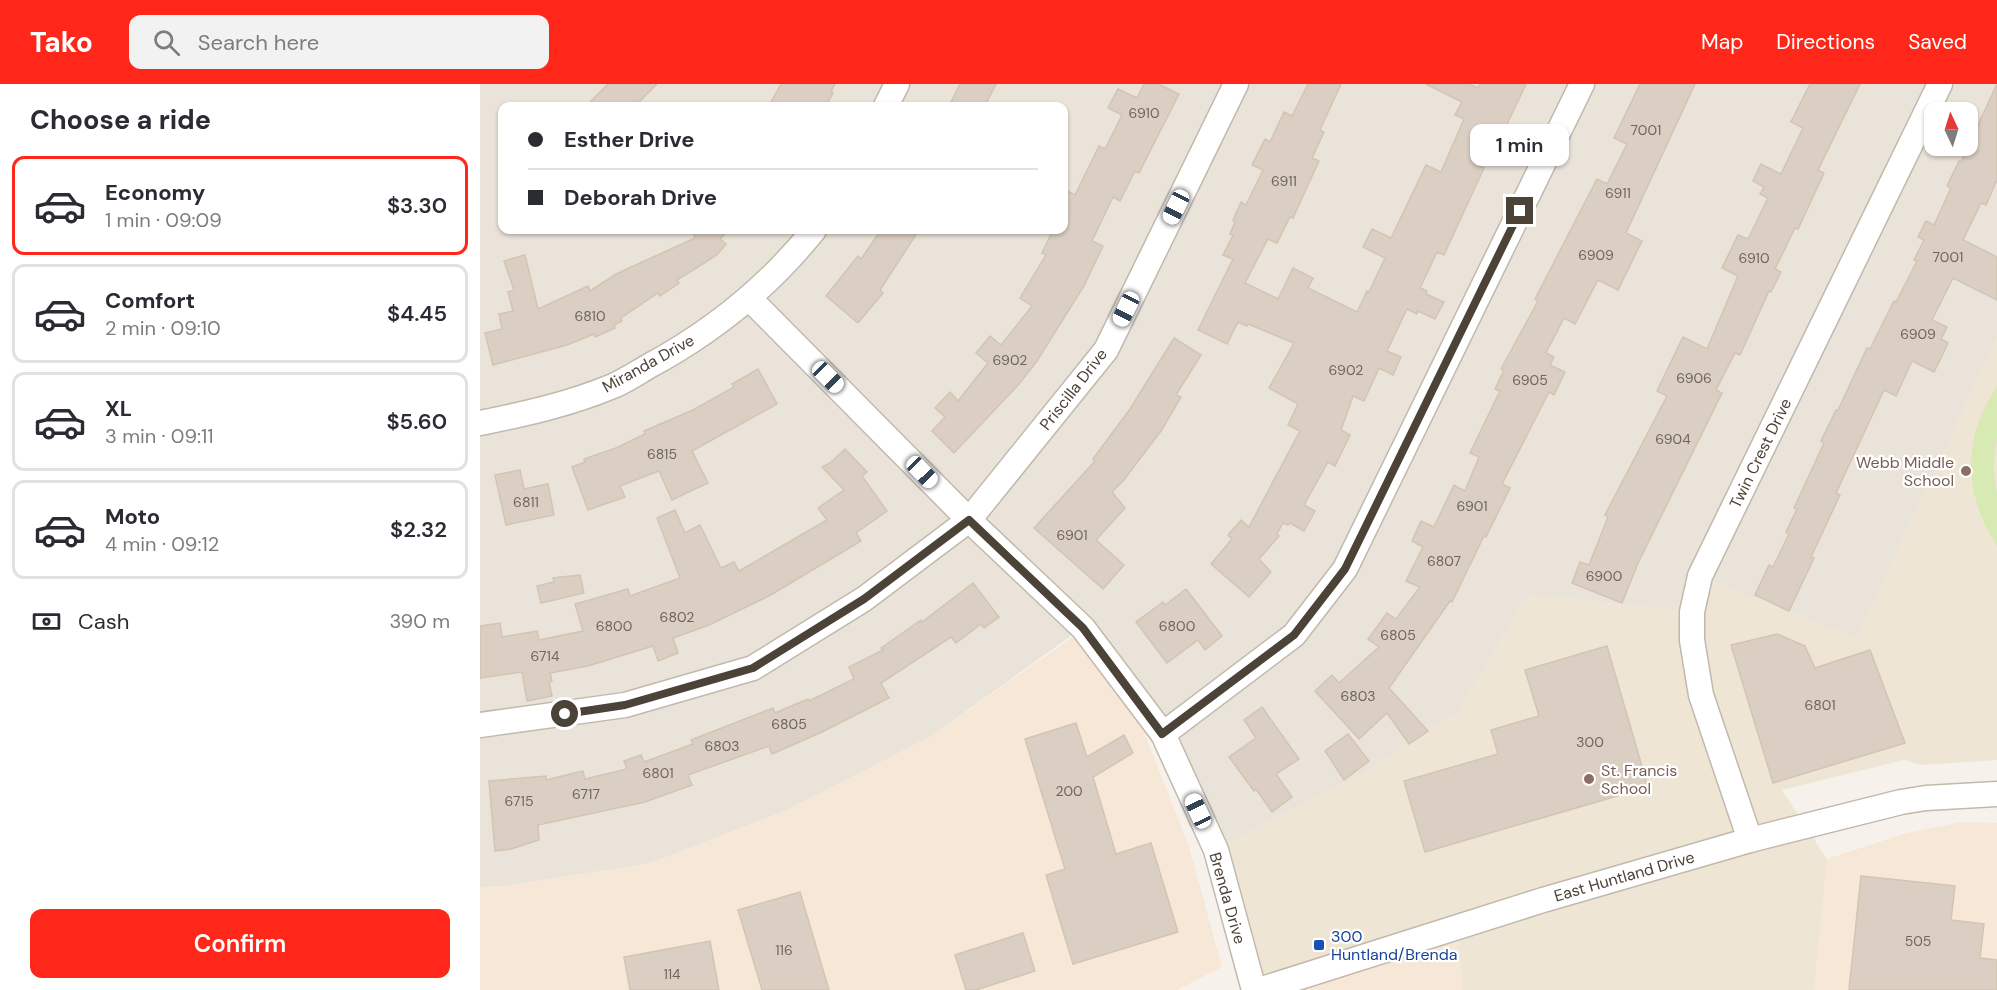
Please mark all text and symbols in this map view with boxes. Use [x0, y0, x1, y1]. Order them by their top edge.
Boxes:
search box [129, 15, 549, 69]
text: Tako [30, 24, 93, 61]
icon: search [150, 26, 183, 59]
text: Search here [198, 28, 319, 57]
text: Map [1701, 28, 1743, 56]
text: Directions [1776, 28, 1875, 56]
text: Saved [1908, 28, 1967, 56]
text: Choose a ride [30, 102, 211, 137]
north arrow [1924, 102, 1978, 156]
map controls [1924, 102, 1978, 156]
house number: 6910 [1128, 104, 1160, 122]
house number: 7001 [1631, 121, 1661, 139]
callout: 1 min [1470, 124, 1570, 166]
text: Esther Drive [564, 125, 694, 154]
text: 1 min [1496, 132, 1543, 158]
house number: 6911 [1271, 172, 1297, 190]
text: Economy [105, 178, 205, 207]
icon: car [33, 179, 87, 233]
text: Deborah Drive [564, 183, 717, 212]
house number: 6911 [1605, 184, 1631, 202]
car [1160, 187, 1192, 227]
text: $3.30 [387, 191, 447, 220]
route end [1506, 197, 1533, 224]
text: 1 min · 09:09 [105, 207, 222, 233]
house number: 6909 [1578, 246, 1614, 264]
house number: 7001 [1933, 248, 1963, 266]
house number: 6910 [1738, 249, 1770, 267]
text: Comfort [105, 286, 195, 315]
icon: car [33, 287, 87, 341]
car [1110, 289, 1142, 329]
text: $4.45 [387, 299, 447, 328]
house number: 6810 [575, 307, 605, 325]
text: 2 min · 09:10 [105, 315, 221, 341]
house number: 6909 [1900, 325, 1936, 343]
street label: Miranda Drive [599, 330, 698, 397]
street label: Priscilla Drive [1035, 344, 1112, 434]
house number: 6902 [993, 351, 1027, 369]
car [809, 358, 847, 396]
house number: 6902 [1329, 361, 1363, 379]
house number: 6906 [1676, 369, 1712, 387]
house number: 6905 [1512, 371, 1548, 389]
text: XL [105, 394, 132, 423]
icon: car [33, 395, 87, 449]
street label: Twin Crest Drive [1725, 395, 1796, 512]
text: $5.60 [386, 407, 447, 436]
text: 3 min · 09:11 [105, 423, 214, 449]
house number: 6904 [1655, 430, 1691, 448]
house number: 6815 [647, 445, 677, 463]
place label: Webb Middle School [1856, 452, 1954, 491]
car [903, 453, 941, 491]
marker: Webb Middle School [1959, 464, 1973, 478]
house number: 6811 [513, 493, 539, 511]
house number: 6901 [1456, 497, 1488, 515]
text: Moto [105, 502, 160, 531]
icon: car [33, 503, 87, 557]
text: $2.32 [390, 515, 447, 544]
house number: 6901 [1056, 526, 1088, 544]
text: 4 min · 09:12 [105, 531, 219, 557]
house number: 6807 [1427, 552, 1461, 570]
house number: 6900 [1586, 567, 1622, 585]
icon: cash [30, 605, 63, 638]
text: Cash [78, 607, 129, 636]
text: 390 m [389, 608, 450, 634]
house number: 6802 [660, 608, 694, 626]
house number: 6800 [596, 617, 632, 635]
house number: 6800 [1159, 617, 1195, 635]
house number: 6805 [1380, 626, 1416, 644]
house number: 6714 [531, 647, 560, 665]
house number: 6803 [1340, 687, 1376, 705]
house number: 6801 [1804, 696, 1836, 714]
route start [551, 700, 578, 727]
house number: 6805 [771, 715, 807, 733]
house number: 300 [1576, 733, 1604, 751]
house number: 6803 [704, 737, 740, 755]
place label: St. Francis School [1601, 760, 1677, 799]
house number: 6801 [642, 764, 674, 782]
marker: St. Francis School [1582, 772, 1596, 786]
house number: 200 [1055, 782, 1083, 800]
house number: 6717 [572, 785, 600, 803]
car [1182, 791, 1214, 831]
house number: 6715 [505, 792, 533, 810]
street label: East Huntland Drive [1551, 846, 1697, 907]
street label: Brenda Drive [1204, 850, 1251, 946]
button: Confirm [30, 909, 450, 978]
place label: 300 Huntland/Brenda [1331, 926, 1457, 965]
house number: 505 [1905, 932, 1931, 950]
marker: 300 Huntland/Brenda [1312, 938, 1326, 952]
house number: 116 [775, 941, 793, 959]
house number: 114 [663, 965, 681, 983]

